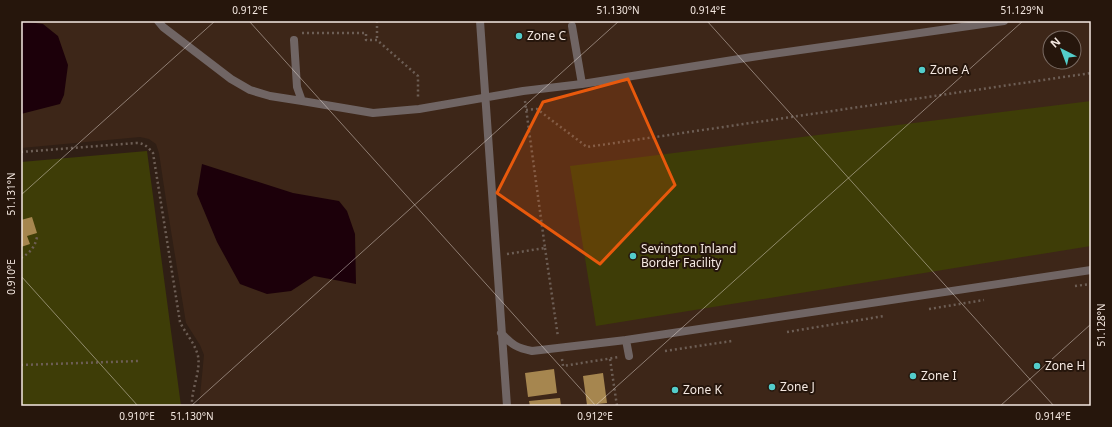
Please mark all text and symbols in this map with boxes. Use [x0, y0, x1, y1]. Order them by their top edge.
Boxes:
text: 0.912°E [232, 3, 268, 17]
text: 51.130°N [596, 3, 640, 17]
text: 0.914°E [690, 3, 726, 17]
text: 51.129°N [1000, 3, 1044, 17]
place label: Zone C [527, 27, 566, 44]
north arrow [1042, 30, 1082, 70]
marker: Zone C [514, 31, 524, 41]
text: N [1047, 34, 1063, 51]
place label: Zone A [930, 61, 969, 78]
marker: Zone A [917, 65, 927, 75]
text: 51.131°N [4, 172, 18, 216]
place label: Sevington Inland Border Facility [641, 240, 736, 271]
marker: Sevington Inland Border Facility [628, 251, 638, 261]
text: 0.910°E [4, 259, 18, 295]
text: 51.128°N [1094, 303, 1108, 347]
place label: Zone H [1045, 357, 1085, 374]
marker: Zone H [1032, 361, 1042, 371]
place label: Zone I [921, 367, 957, 384]
marker: Zone I [908, 371, 918, 381]
place label: Zone J [780, 378, 815, 395]
place label: Zone K [683, 381, 722, 398]
marker: Zone J [767, 382, 777, 392]
marker: Zone K [670, 385, 680, 395]
text: 0.910°E [119, 409, 155, 423]
text: 51.130°N [170, 409, 214, 423]
text: 0.912°E [577, 409, 613, 423]
text: 0.914°E [1035, 409, 1071, 423]

